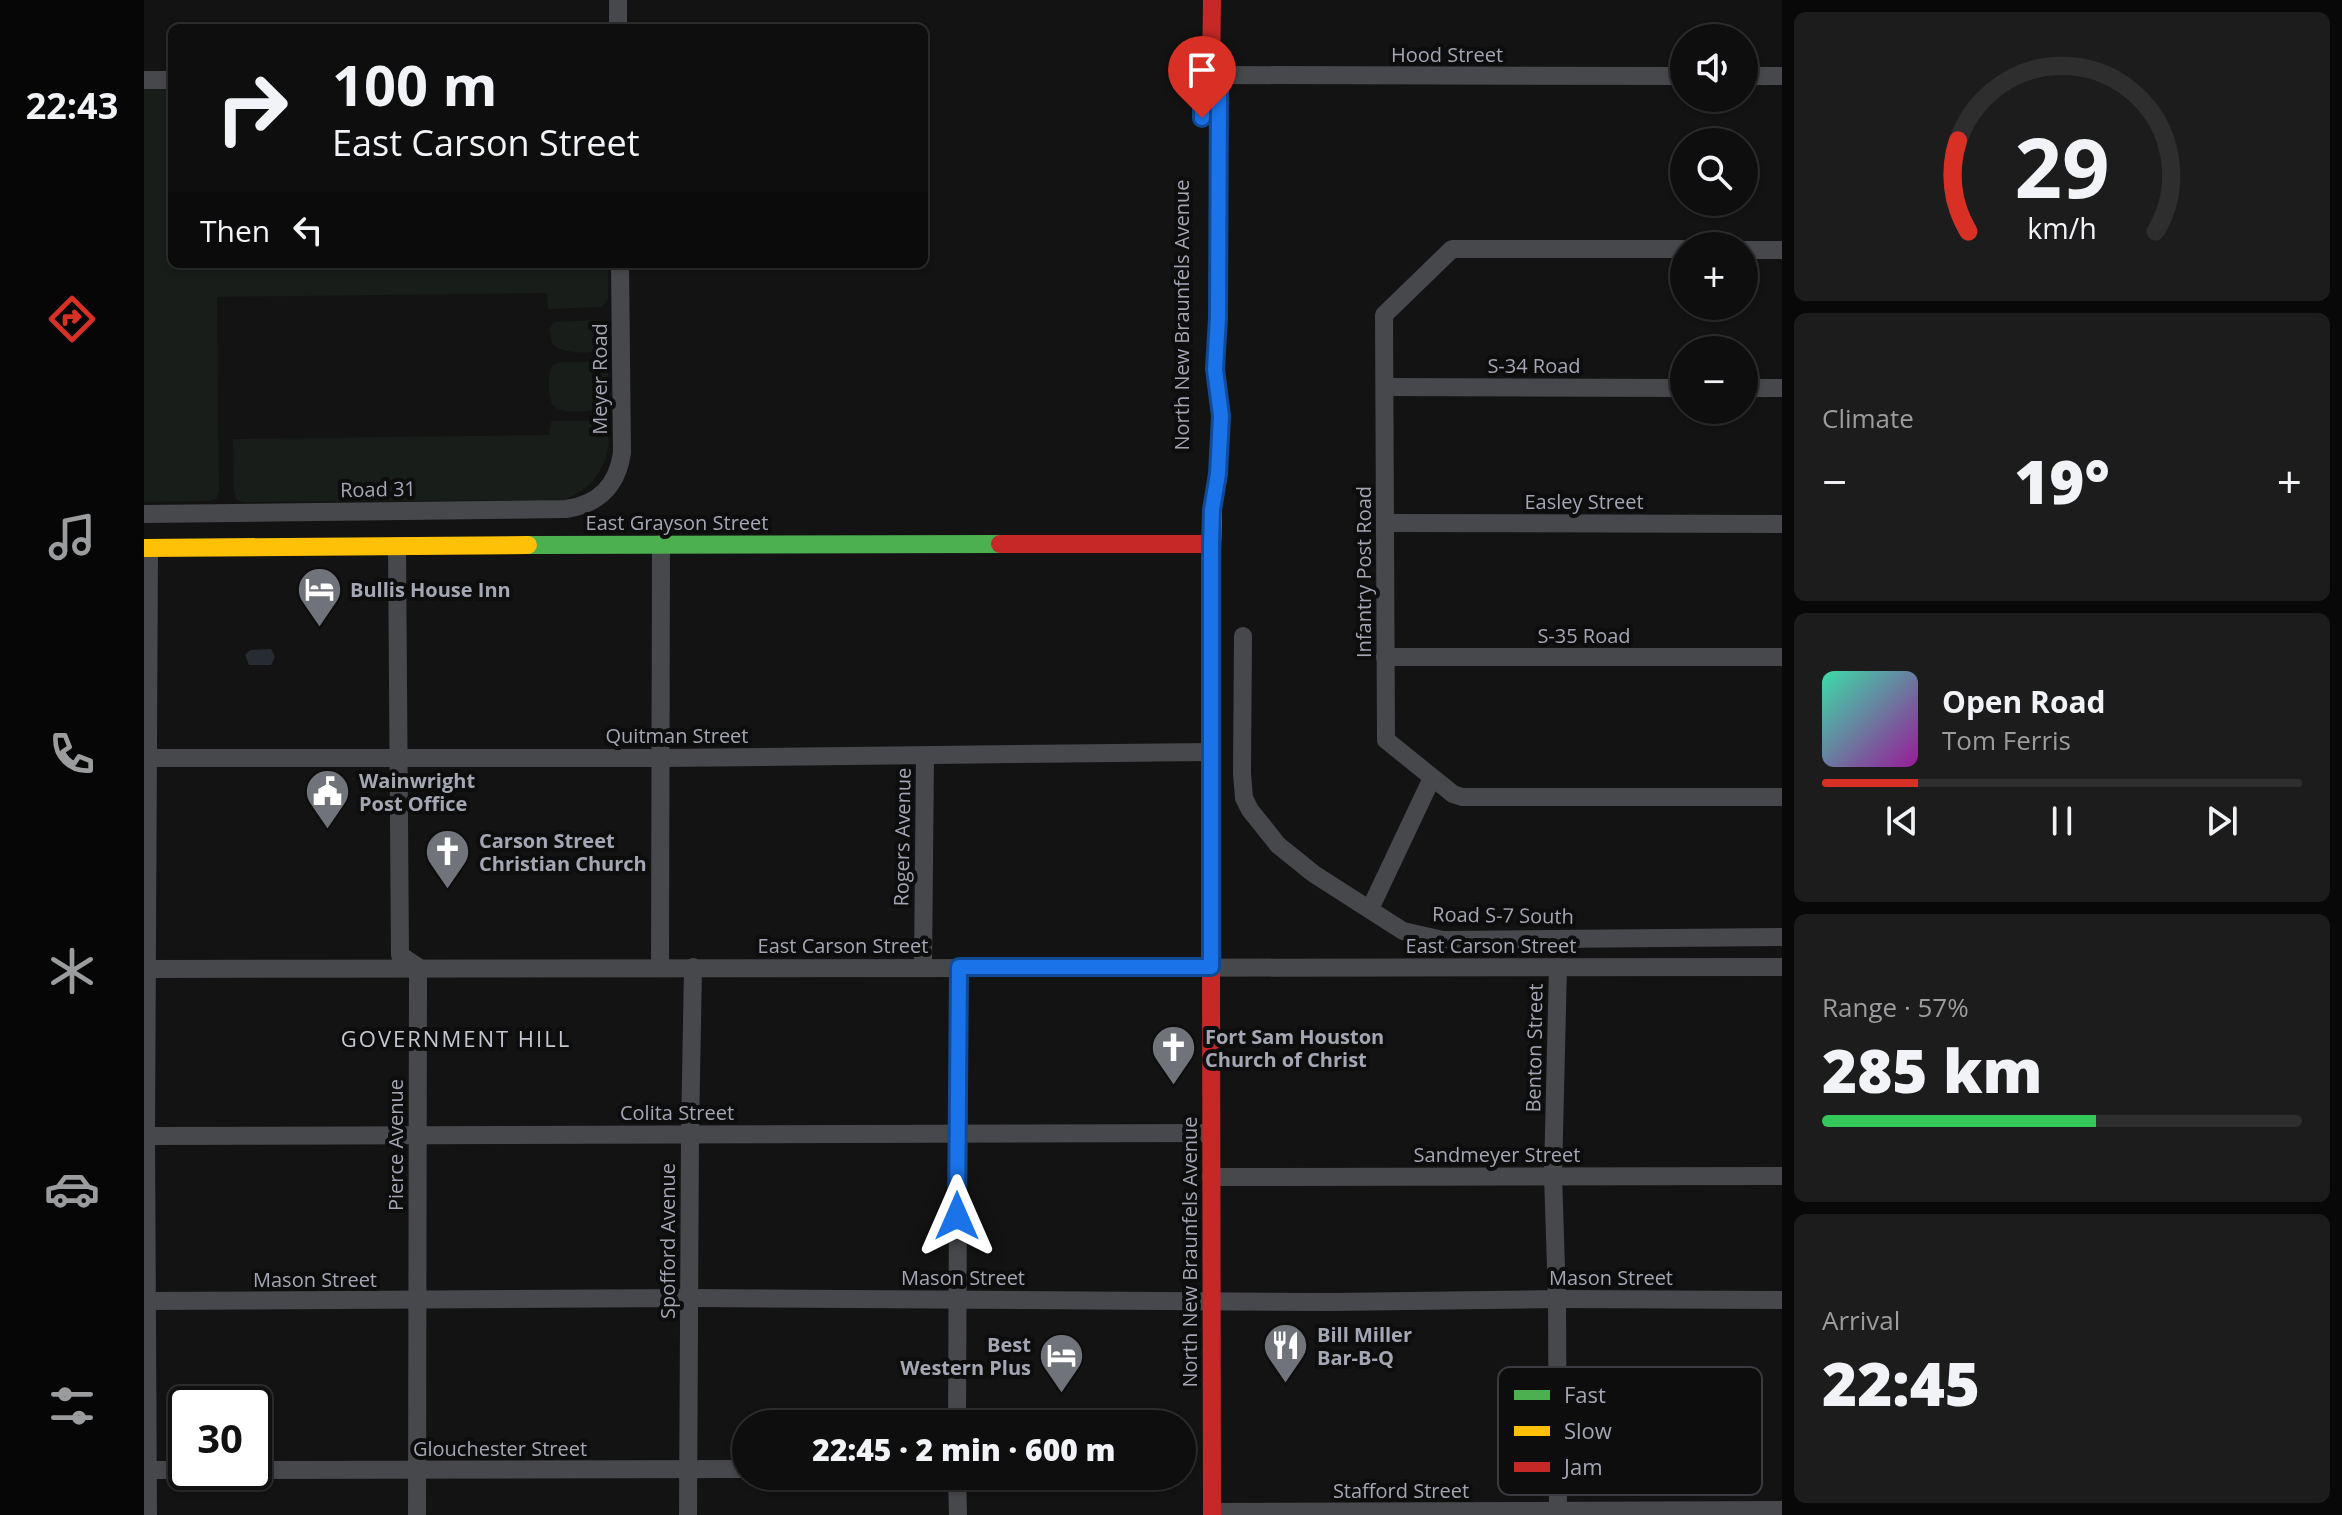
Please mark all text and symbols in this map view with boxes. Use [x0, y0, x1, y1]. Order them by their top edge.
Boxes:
map controls [1670, 24, 1758, 424]
button: sound [1670, 24, 1758, 112]
pin [1168, 36, 1236, 118]
street label: Hood Street [1391, 41, 1503, 68]
text: 100 m [332, 46, 498, 122]
icon: arrive [1180, 48, 1224, 92]
icon: right [200, 56, 304, 160]
text: 22:43 [26, 81, 118, 130]
text: 29 [2014, 109, 2110, 222]
text: East Carson Street [332, 118, 640, 167]
button: search [1670, 128, 1758, 216]
street label: North New Braunfels Avenue [1168, 180, 1195, 450]
icon: left [286, 208, 330, 252]
text: km/h [2027, 208, 2097, 247]
text: Then [200, 210, 270, 251]
button: + [1670, 232, 1758, 320]
icon: directions [44, 291, 100, 347]
street label: Meyer Road [586, 323, 613, 435]
button: − [1670, 336, 1758, 424]
street label: S-34 Road [1487, 352, 1581, 379]
text: Climate [1822, 400, 1914, 436]
text: 19° [2014, 440, 2110, 522]
text: − [1822, 451, 1847, 511]
text: + [2277, 451, 2302, 511]
street label: Road 31 [340, 475, 416, 503]
street label: Infantry Post Road [1350, 486, 1377, 658]
street label: Easley Street [1524, 488, 1644, 515]
icon: music [44, 509, 100, 565]
street label: East Grayson Street [586, 509, 768, 536]
hotel icon: Bullis House Inn [295, 565, 343, 628]
place label: Bullis House Inn [350, 576, 511, 603]
street label: S-35 Road [1537, 622, 1631, 649]
text: Open Road [1942, 681, 2106, 722]
street label: Quitman Street [606, 722, 748, 749]
text: Tom Ferris [1942, 722, 2071, 758]
icon: phone [44, 726, 100, 782]
public building icon: Wainwright Post Office [304, 767, 352, 830]
place label: Wainwright Post Office [359, 767, 475, 817]
street label: Rogers Avenue [887, 767, 917, 907]
icon: previous [1880, 799, 1924, 843]
icon: pause [2040, 799, 2084, 843]
icon: next [2200, 799, 2244, 843]
place label: Carson Street Christian Church [479, 827, 647, 877]
church icon: Carson Street Christian Church [424, 828, 472, 891]
street label: Road S-7 South [1432, 900, 1574, 930]
street label: East Carson Street [758, 932, 928, 959]
street label: East Carson Street [1406, 932, 1576, 959]
icon: climate [44, 943, 100, 999]
street label: Benton Street [1519, 983, 1549, 1113]
text: Range · 57% [1822, 989, 1969, 1025]
district label: GOVERNMENT HILL [341, 1023, 571, 1053]
church icon: Fort Sam Houston Church of Christ [1150, 1023, 1198, 1086]
place label: Fort Sam Houston Church of Christ [1205, 1023, 1384, 1073]
text: 285 km [1822, 1029, 2043, 1111]
street label: Pierce Avenue [382, 1079, 409, 1211]
street label: Colita Street [620, 1099, 734, 1126]
street label: North New Braunfels Avenue [1176, 1117, 1203, 1387]
street label: Sandmeyer Street [1414, 1141, 1580, 1168]
icon: car [44, 1161, 100, 1217]
street label: Spofford Avenue [654, 1163, 681, 1319]
position arrow [915, 1174, 999, 1258]
street label: Mason Street [901, 1264, 1025, 1291]
street label: Mason Street [1549, 1264, 1673, 1291]
street label: Mason Street [253, 1266, 377, 1293]
text: Arrival [1822, 1302, 1900, 1338]
place label: Bill Miller Bar-B-Q [1317, 1321, 1412, 1371]
restaurant icon: Bill Miller Bar-B-Q [1262, 1322, 1310, 1385]
place label: Best Western Plus [900, 1331, 1031, 1381]
hotel icon: Best Western Plus [1038, 1332, 1086, 1395]
text: 22:45 [1822, 1342, 1980, 1424]
legend [1498, 1367, 1762, 1495]
icon: filters [44, 1378, 100, 1434]
text: Fast [1564, 1379, 1606, 1409]
speed limit sign: 30 [168, 1386, 272, 1490]
text: Slow [1564, 1415, 1612, 1445]
text: 22:45 · 2 min · 600 m [812, 1429, 1116, 1470]
street label: Glouchester Street [413, 1435, 587, 1462]
text: Jam [1562, 1451, 1603, 1481]
street label: Stafford Street [1333, 1477, 1469, 1504]

